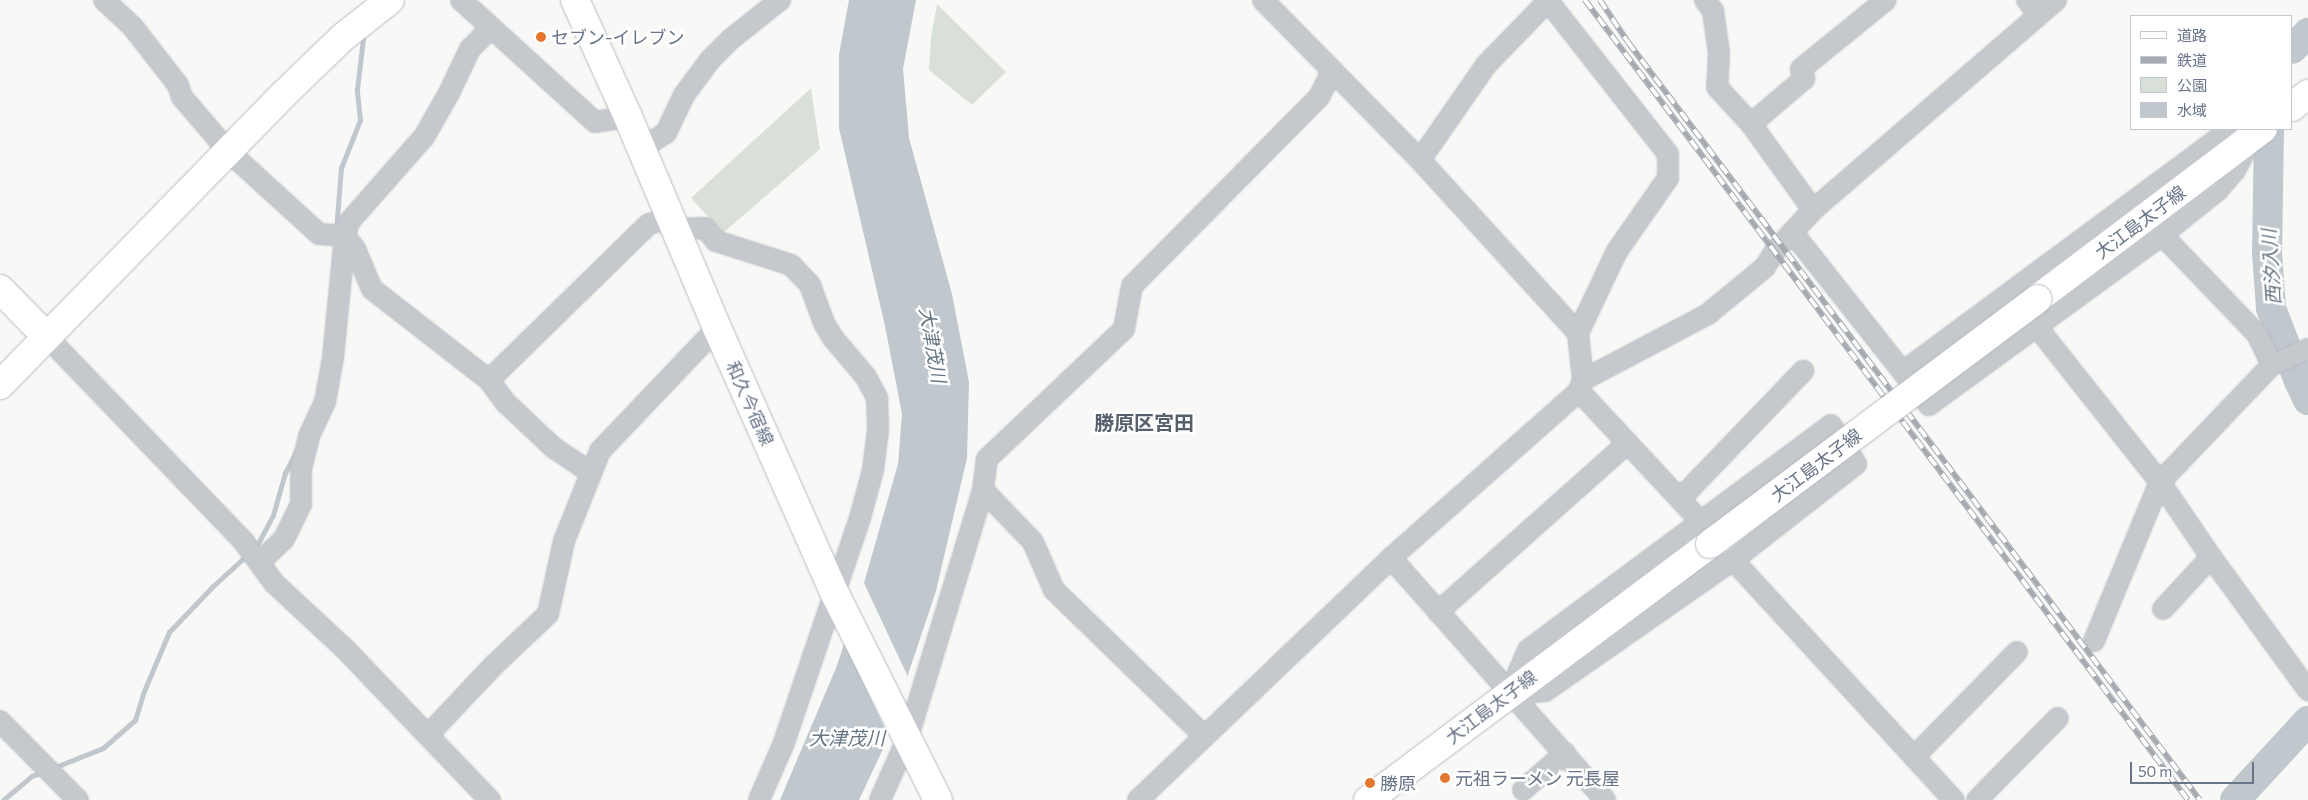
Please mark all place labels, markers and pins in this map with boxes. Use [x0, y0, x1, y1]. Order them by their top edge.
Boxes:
place label: セブン-イレブン [551, 26, 685, 48]
marker: セブン-イレブン [535, 31, 547, 43]
place label: 元祖ラーメン 元長屋 [1455, 767, 1620, 789]
place label: 勝原 [1380, 772, 1416, 794]
marker: 元祖ラーメン 元長屋 [1439, 772, 1451, 784]
marker: 勝原 [1364, 777, 1376, 789]

